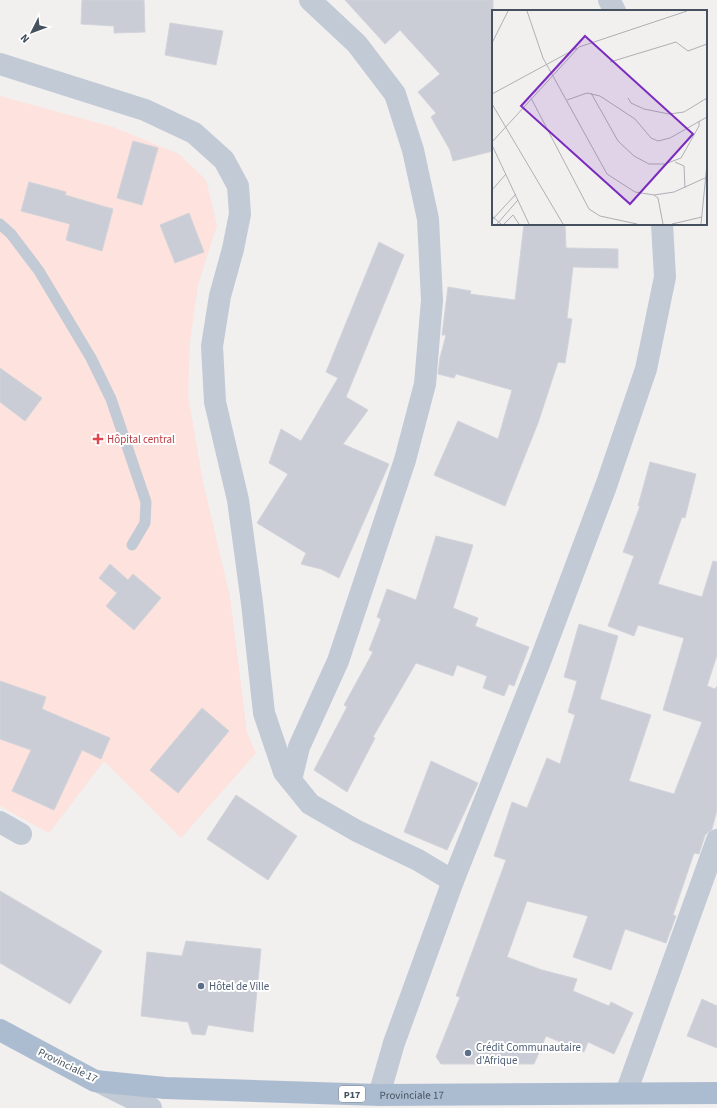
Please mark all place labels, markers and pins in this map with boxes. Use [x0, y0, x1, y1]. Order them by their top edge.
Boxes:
place label: Hôpital central [107, 432, 175, 447]
marker: Hôpital central [92, 433, 104, 445]
place label: Hôtel de Ville [209, 979, 270, 994]
marker: Hôtel de Ville [196, 981, 206, 991]
place label: Crédit Communautaire d'Afrique [476, 1040, 582, 1068]
marker: Crédit Communautaire d'Afrique [463, 1048, 473, 1058]

